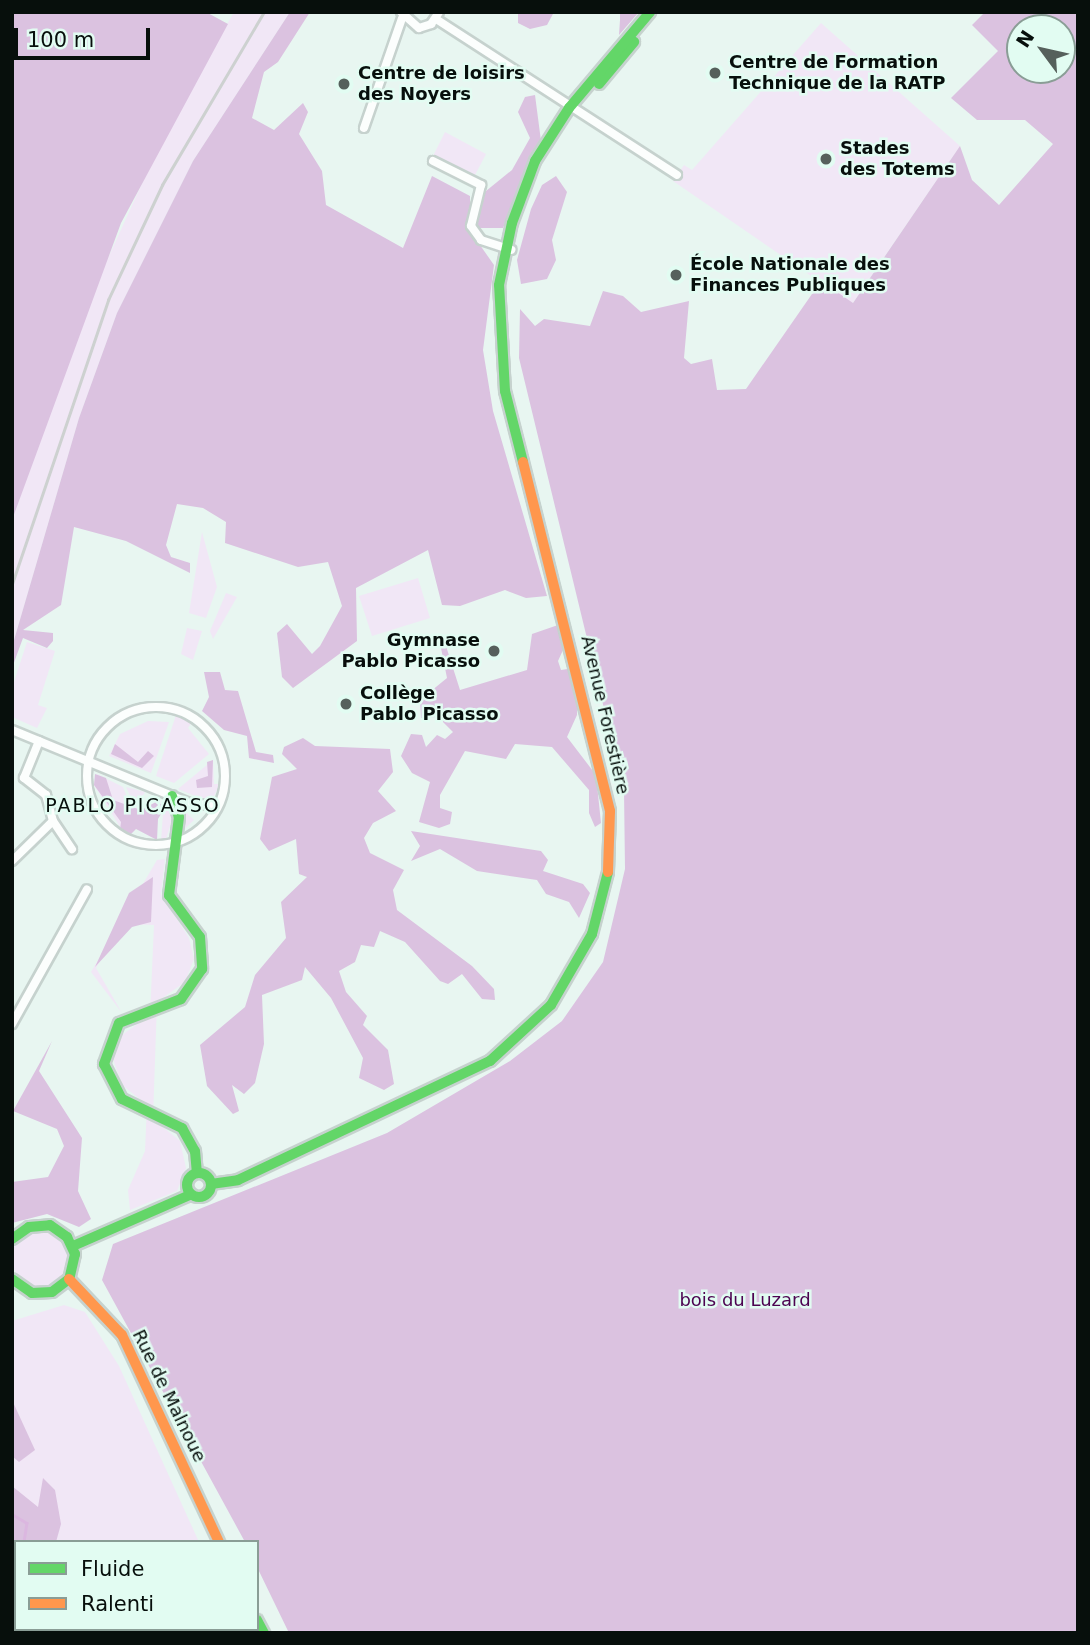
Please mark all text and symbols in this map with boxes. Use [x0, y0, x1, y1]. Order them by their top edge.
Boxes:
scale bar [18, 14, 154, 58]
north arrow [1006, 14, 1076, 84]
text: N [1012, 26, 1039, 51]
text: 100 m [27, 28, 94, 52]
place label: Centre de Formation Technique de la RATP [729, 52, 946, 94]
place label: Centre de loisirs des Noyers [358, 63, 525, 106]
marker: Centre de Formation Technique de la RATP [707, 65, 723, 81]
marker: Centre de loisirs des Noyers [336, 76, 352, 92]
place label: Stades des Totems [840, 138, 955, 180]
marker: Stades des Totems [818, 151, 834, 167]
place label: École Nationale des Finances Publiques [690, 254, 890, 296]
marker: École Nationale des Finances Publiques [668, 267, 684, 283]
place label: Gymnase Pablo Picasso [341, 630, 480, 672]
street label: Avenue Forestière [576, 634, 634, 796]
marker: Gymnase Pablo Picasso [486, 643, 502, 659]
place label: Collège Pablo Picasso [360, 683, 499, 726]
marker: Collège Pablo Picasso [338, 696, 354, 712]
district label: PABLO PICASSO [47, 795, 219, 817]
park label: bois du Luzard [679, 1289, 811, 1311]
street label: Rue de Malnoue [128, 1326, 210, 1466]
legend [14, 1540, 259, 1631]
text: Fluide [81, 1557, 144, 1581]
text: Ralenti [81, 1592, 154, 1616]

